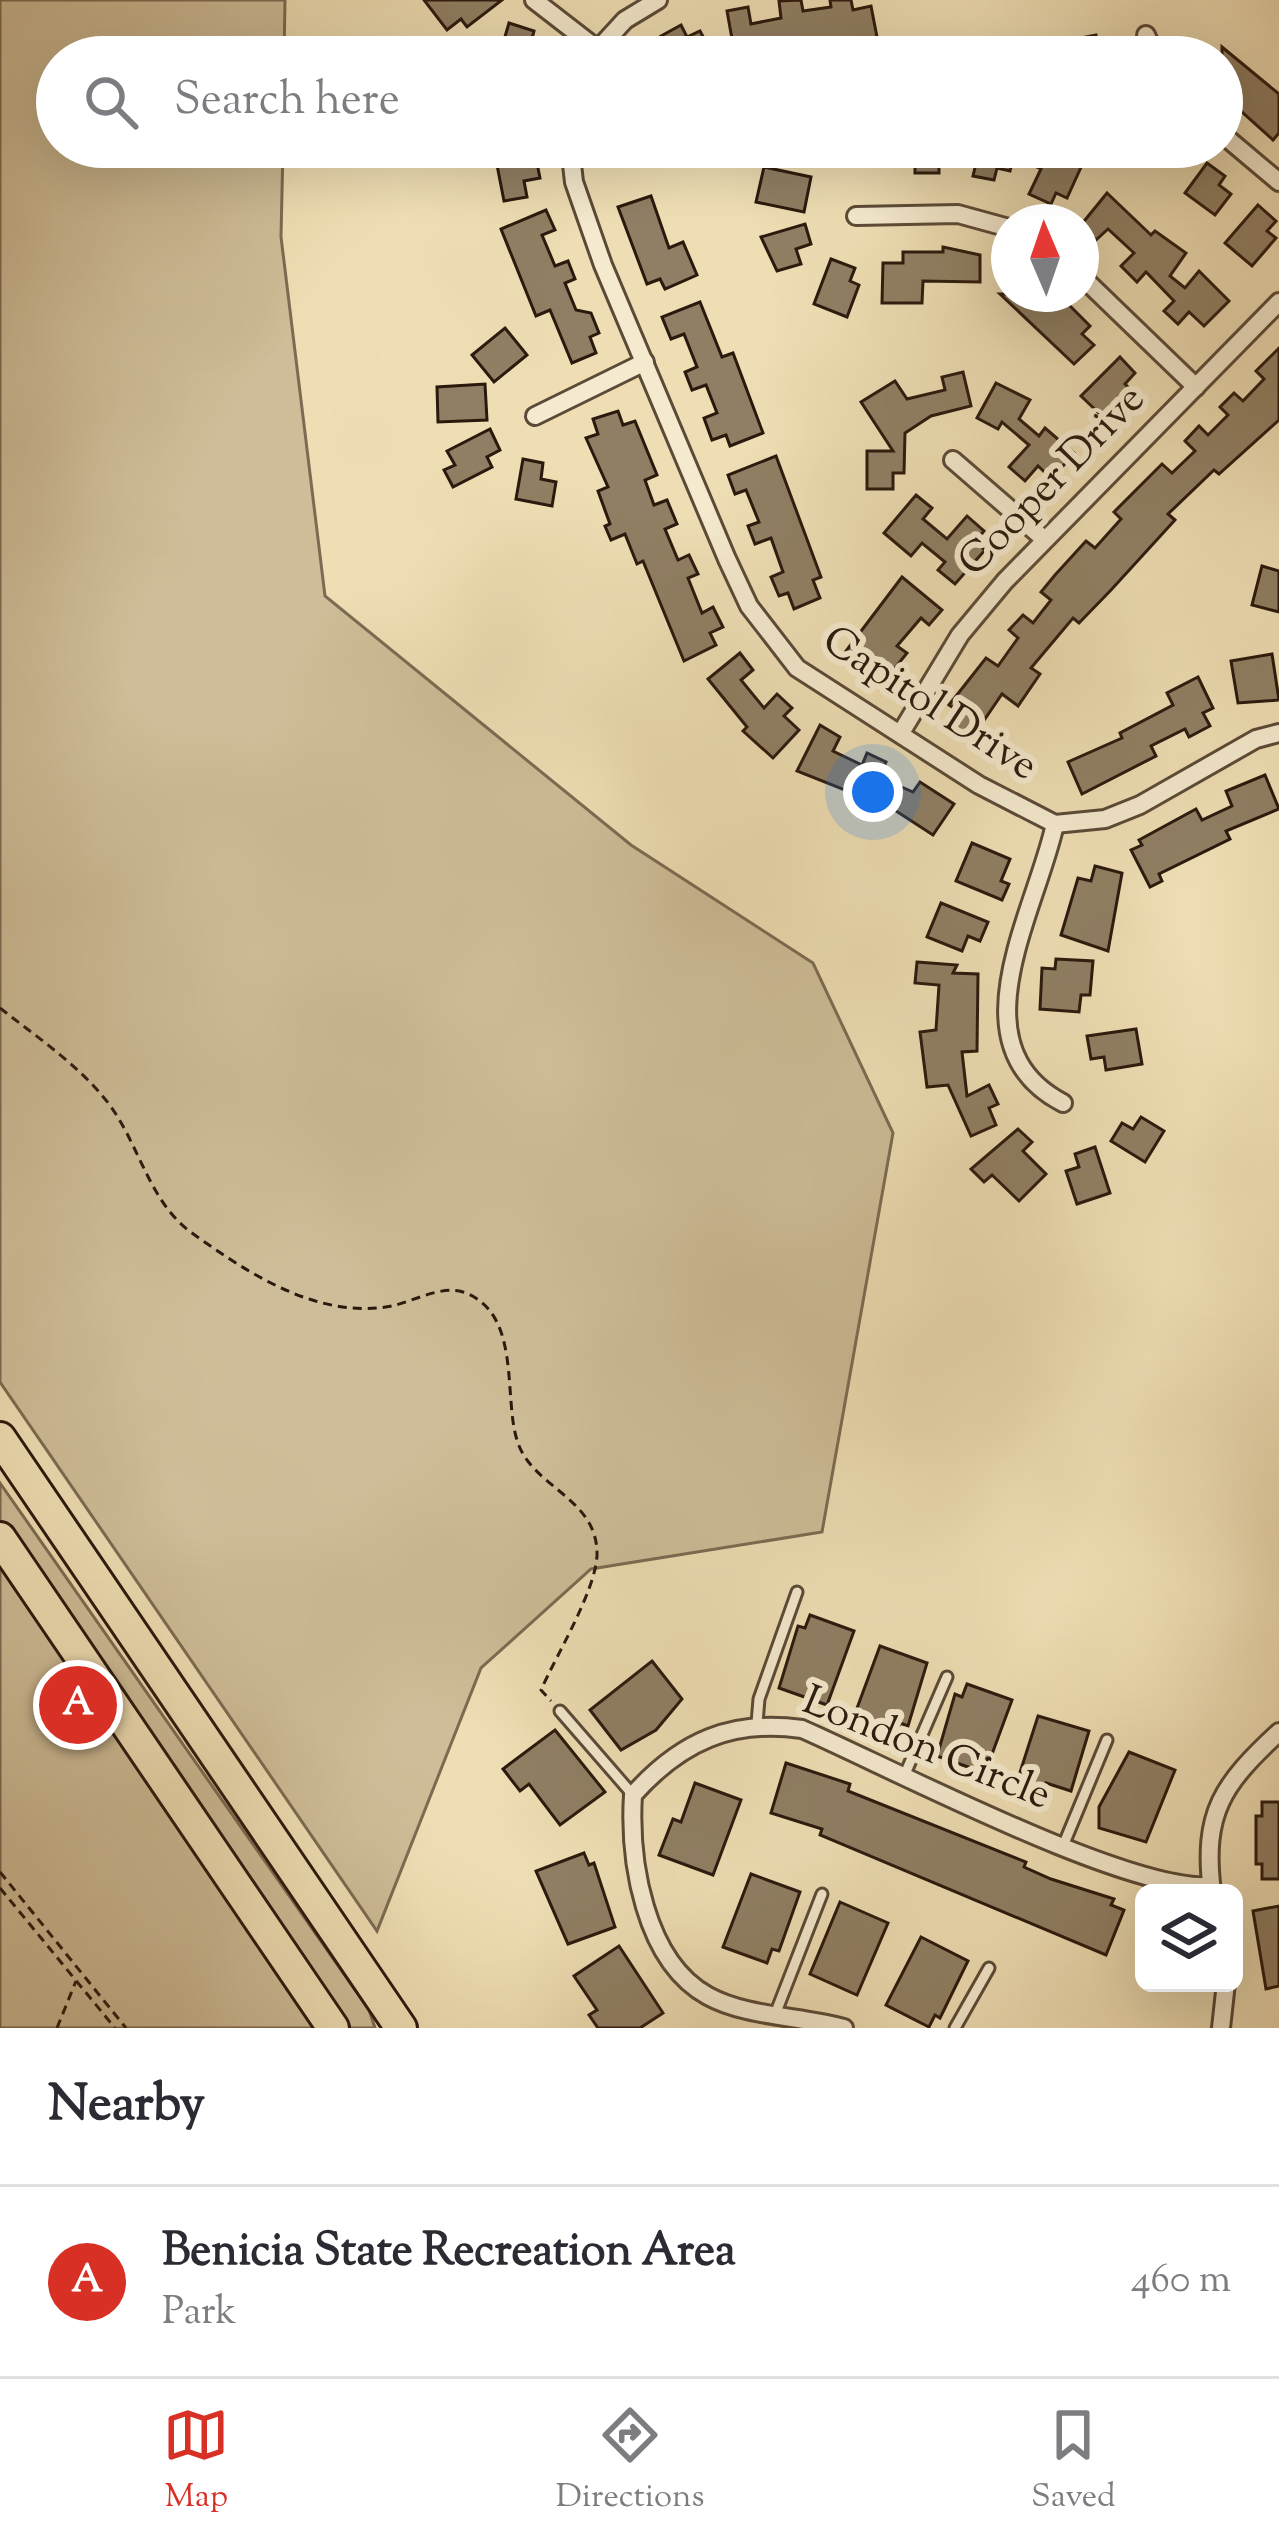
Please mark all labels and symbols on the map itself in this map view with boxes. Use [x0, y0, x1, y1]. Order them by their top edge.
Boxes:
north arrow [991, 204, 1099, 312]
street label: Cooper Drive [946, 372, 1160, 592]
street label: Capitol Drive [809, 613, 1049, 797]
your location [843, 762, 903, 822]
pin: A [39, 1660, 117, 1750]
street label: London Circle [793, 1673, 1059, 1827]

